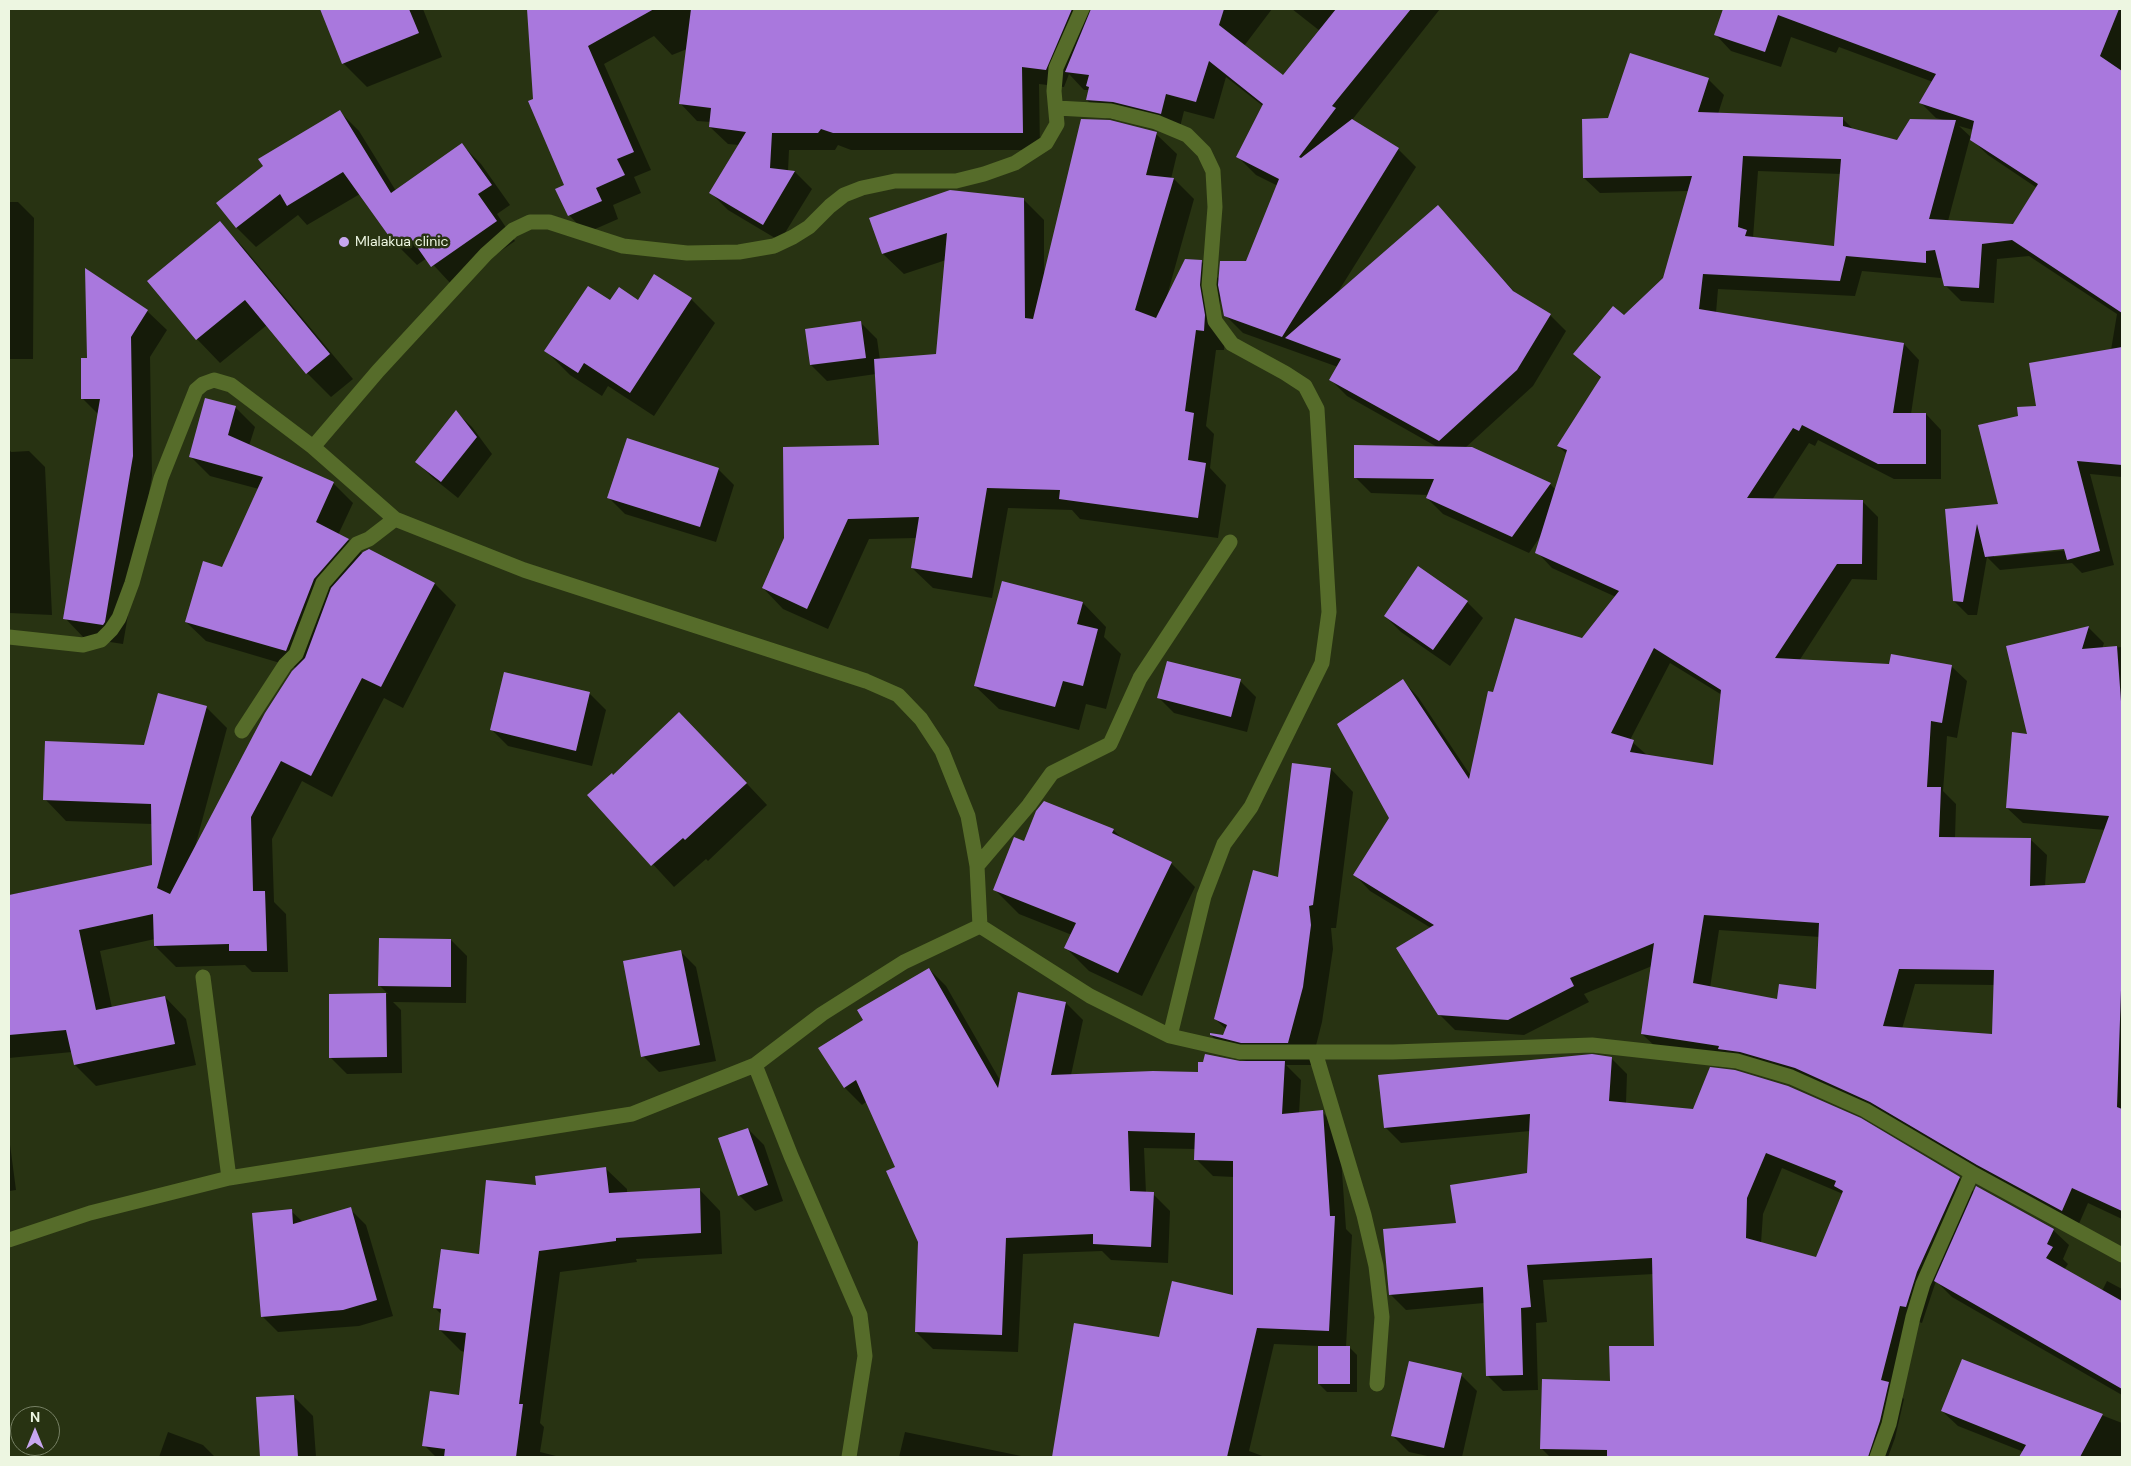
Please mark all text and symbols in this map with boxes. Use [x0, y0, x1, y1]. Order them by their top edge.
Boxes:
place label: Mlalakua clinic [355, 234, 449, 250]
marker: Mlalakua clinic [337, 235, 351, 249]
north arrow [10, 1406, 60, 1456]
text: N [30, 1408, 40, 1426]

